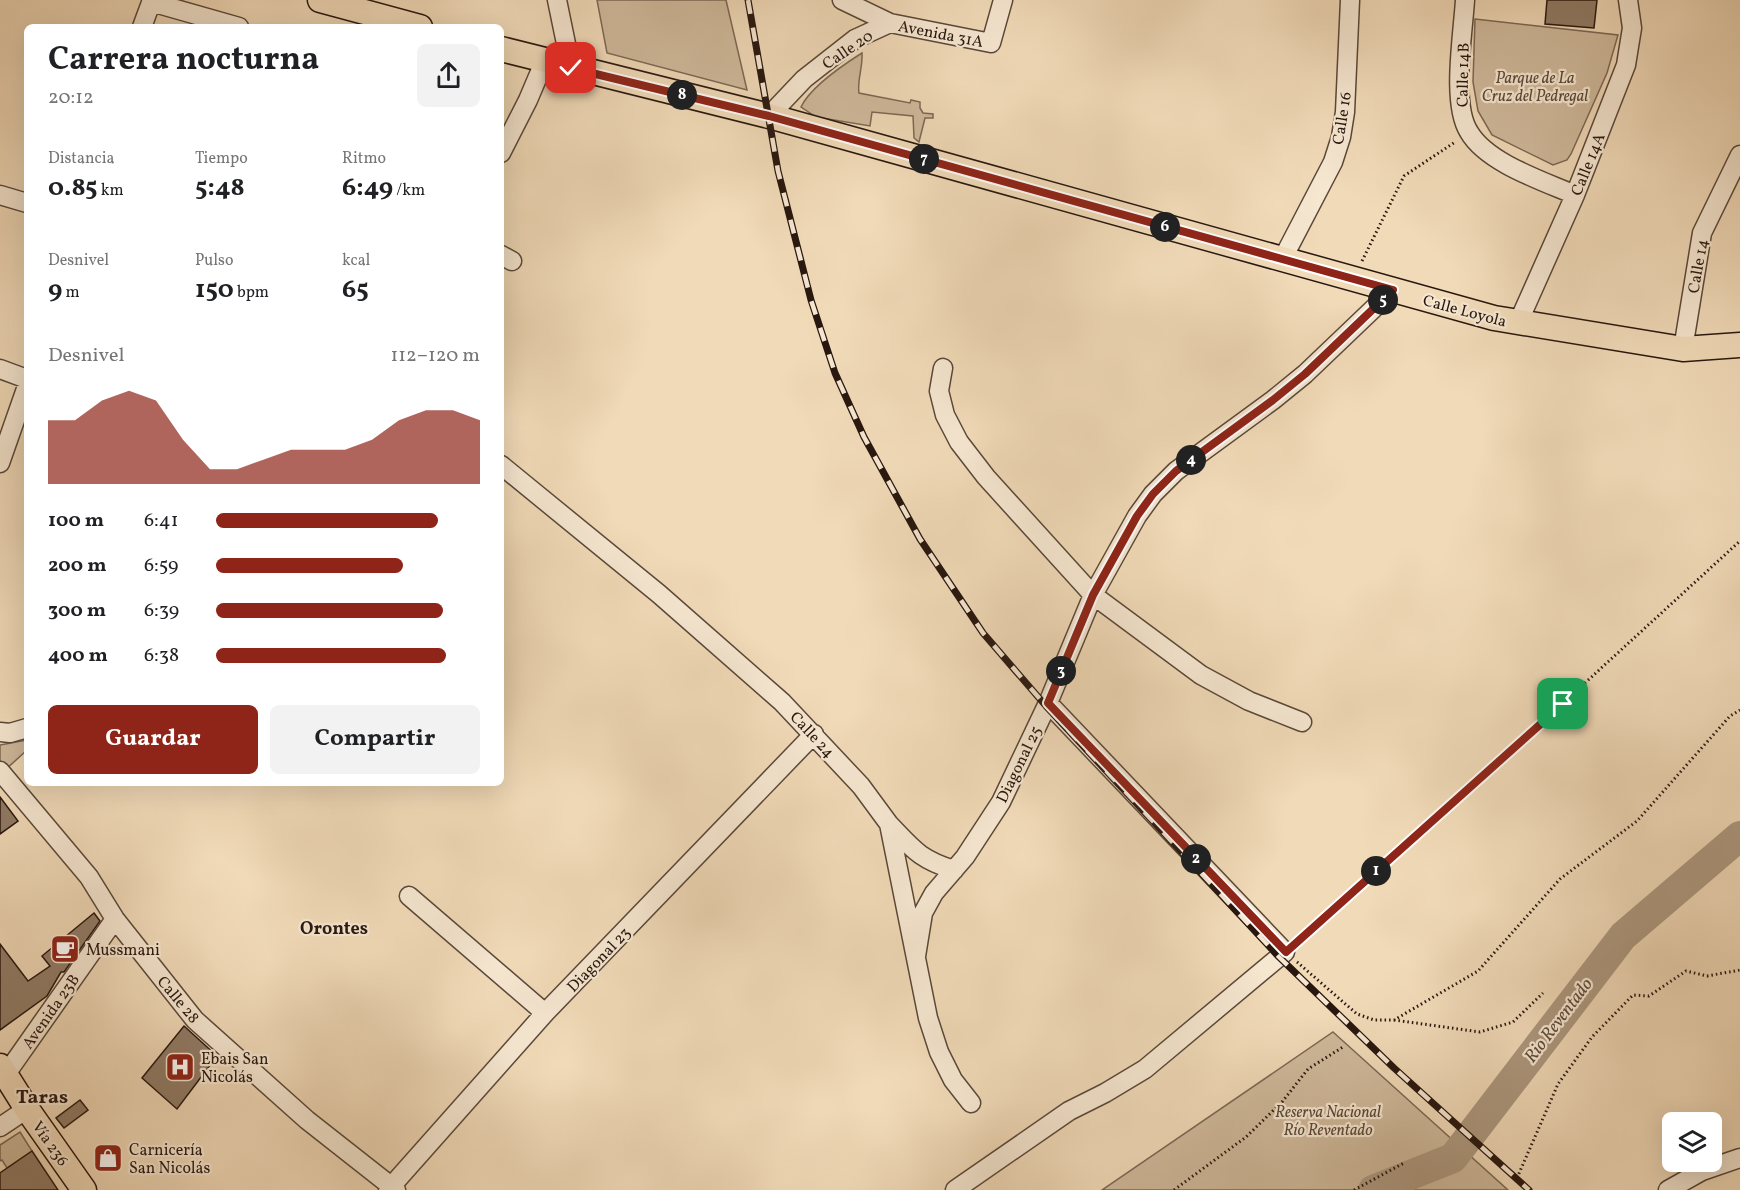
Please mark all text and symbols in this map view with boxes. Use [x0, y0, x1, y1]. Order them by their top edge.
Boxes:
street label: Avenida 31A [896, 16, 985, 54]
street label: Calle 20 [818, 26, 878, 76]
text: Carrera nocturna [48, 38, 319, 84]
pin [545, 42, 596, 93]
street label: Calle 14B [1452, 43, 1476, 107]
button: share [417, 44, 480, 107]
icon: check [554, 51, 587, 84]
park label: Parque de La Cruz del Pedregal [1482, 68, 1588, 108]
pin: 8 [667, 80, 697, 110]
text: 20:12 [48, 84, 94, 112]
text: 8 [678, 84, 686, 106]
street label: Calle 16 [1328, 90, 1358, 146]
street label: Calle 14A [1566, 130, 1611, 199]
pin: 7 [909, 144, 939, 174]
text: Distancia [48, 148, 114, 170]
text: Tiempo [195, 148, 248, 170]
text: Ritmo [342, 148, 386, 170]
text: 7 [920, 148, 928, 170]
text: 0.85 [48, 170, 98, 206]
text: 5:48 [195, 170, 245, 206]
text: 6:49 [342, 170, 393, 206]
text: km [98, 180, 124, 202]
text: /km [393, 180, 425, 202]
pin: 6 [1150, 212, 1180, 242]
text: 6 [1161, 216, 1169, 238]
street label: Calle 14 [1683, 238, 1715, 295]
text: Desnivel [48, 250, 109, 272]
text: Pulso [195, 250, 233, 272]
text: kcal [342, 250, 370, 272]
text: 9 [48, 272, 62, 308]
text: 150 [195, 272, 234, 308]
text: 65 [342, 272, 369, 308]
text: m [62, 282, 80, 304]
text: bpm [234, 282, 269, 304]
pin: 5 [1368, 285, 1398, 315]
text: 5 [1379, 289, 1387, 311]
street label: Calle Loyola [1420, 290, 1509, 334]
text: Desnivel [48, 342, 124, 370]
text: 112–120 m [390, 342, 480, 370]
pin: 4 [1176, 445, 1206, 475]
text: 4 [1186, 449, 1196, 471]
text: 100 m [48, 507, 104, 535]
text: 6:41 [144, 507, 179, 535]
text: 200 m [48, 552, 106, 580]
text: 6:59 [144, 552, 178, 580]
text: 300 m [48, 597, 106, 625]
text: 6:39 [144, 597, 179, 625]
text: 400 m [48, 642, 108, 670]
text: 6:38 [144, 642, 179, 670]
pin: 3 [1046, 656, 1076, 686]
text: 3 [1057, 660, 1065, 682]
pin [1537, 678, 1588, 729]
icon: arrive [1546, 687, 1579, 720]
button: Guardar [48, 705, 258, 774]
button: Compartir [270, 705, 480, 774]
street label: Calle 24 [784, 707, 839, 764]
street label: Diagonal 25 [992, 723, 1048, 807]
pin: 2 [1181, 844, 1211, 874]
text: 2 [1192, 848, 1200, 870]
pin: 1 [1361, 856, 1391, 886]
text: 1 [1373, 860, 1379, 882]
district label: Orontes [300, 917, 368, 942]
street label: Diagonal 23 [563, 923, 636, 998]
cafe icon: Mussmani [49, 933, 81, 965]
place label: Mussmani [86, 940, 160, 962]
street label: Avenida 23B [18, 970, 86, 1054]
street label: Calle 28 [151, 972, 204, 1029]
water label: Rio Reventado [1519, 973, 1599, 1068]
place label: Ebais San Nicolás [201, 1049, 269, 1089]
hospital icon: Ebais San Nicolás [164, 1051, 196, 1083]
district label: Taras [16, 1084, 68, 1112]
park label: Reserva Nacional Río Reventado [1275, 1102, 1381, 1142]
map controls [1662, 1112, 1722, 1172]
button: layers [1662, 1112, 1722, 1172]
street label: Vía 236 [26, 1117, 73, 1171]
place label: Carnicería San Nicolás [129, 1140, 210, 1180]
shop icon: Carnicería San Nicolás [92, 1142, 124, 1174]

